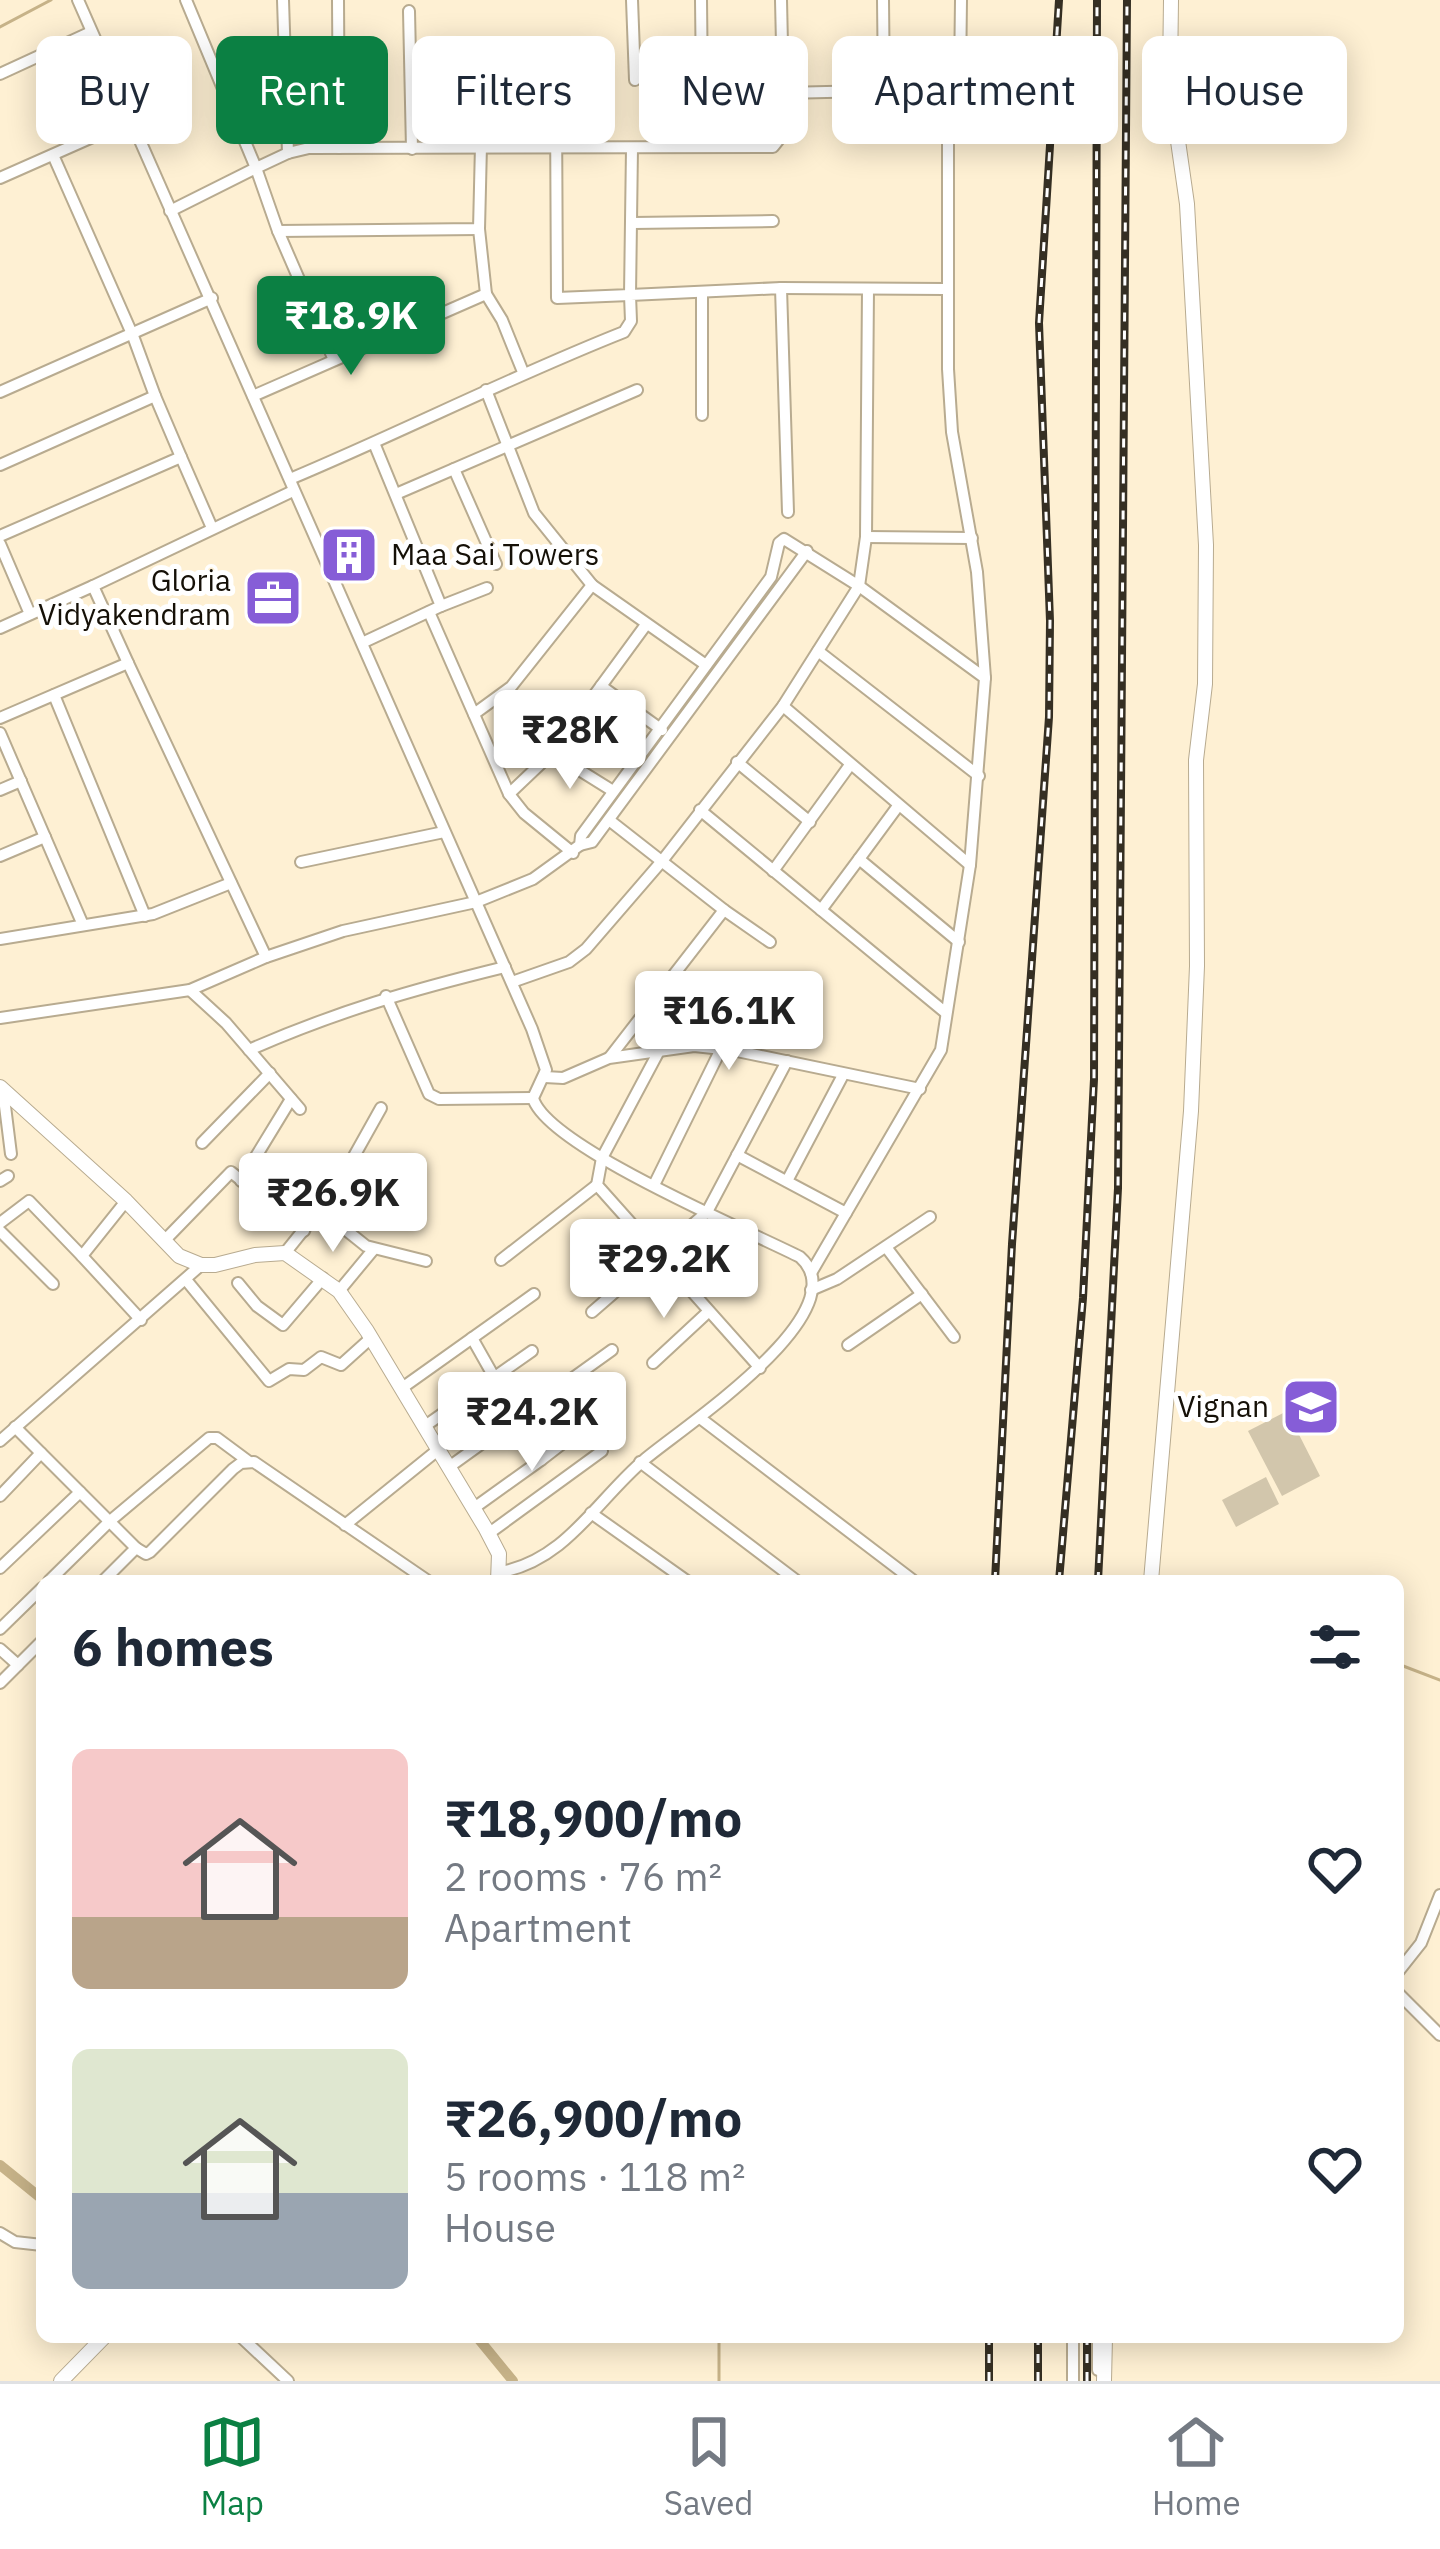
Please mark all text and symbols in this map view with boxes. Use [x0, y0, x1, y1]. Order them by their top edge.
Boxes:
chip: Buy [36, 36, 192, 144]
chip: Rent [216, 36, 388, 144]
chip: Filters [412, 36, 615, 144]
chip: New [639, 36, 808, 144]
chip: Apartment [832, 36, 1118, 144]
chip: House [1142, 36, 1347, 144]
pin: ₹18.9K [253, 276, 449, 378]
text: ₹18.9K [284, 289, 418, 340]
building icon: Maa Sai Towers [318, 524, 380, 586]
place label: Maa Sai Towers [391, 534, 599, 573]
place label: Gloria Vidyakendram [38, 560, 231, 633]
office icon: Gloria Vidyakendram [242, 567, 304, 629]
pin: ₹28K [499, 690, 641, 792]
text: ₹28K [521, 703, 619, 754]
pin: ₹16.1K [631, 971, 827, 1073]
text: ₹16.1K [662, 984, 796, 1035]
pin: ₹26.9K [235, 1153, 431, 1255]
text: ₹26.9K [266, 1166, 400, 1217]
pin: ₹29.2K [566, 1219, 762, 1321]
text: ₹29.2K [597, 1232, 731, 1283]
pin: ₹24.2K [434, 1372, 630, 1474]
school or university icon: Vignan [1280, 1376, 1342, 1438]
text: ₹24.2K [465, 1385, 599, 1436]
place label: Vignan [1177, 1386, 1269, 1425]
text: 6 homes [72, 1614, 274, 1680]
icon: filters [1302, 1614, 1368, 1680]
text: ₹18,900/mo [444, 1785, 742, 1851]
icon: home [168, 1797, 312, 1941]
icon: heart [1302, 1836, 1368, 1902]
text: 2 rooms · 76 m² [444, 1851, 722, 1902]
text: Apartment [444, 1902, 632, 1953]
text: ₹26,900/mo [444, 2085, 742, 2151]
icon: home [168, 2097, 312, 2241]
icon: heart [1302, 2136, 1368, 2202]
text: 5 rooms · 118 m² [444, 2151, 746, 2202]
text: House [444, 2202, 556, 2253]
tab: Map [199, 2409, 265, 2524]
tab: Saved [664, 2409, 753, 2524]
tab: Home [1152, 2409, 1241, 2524]

